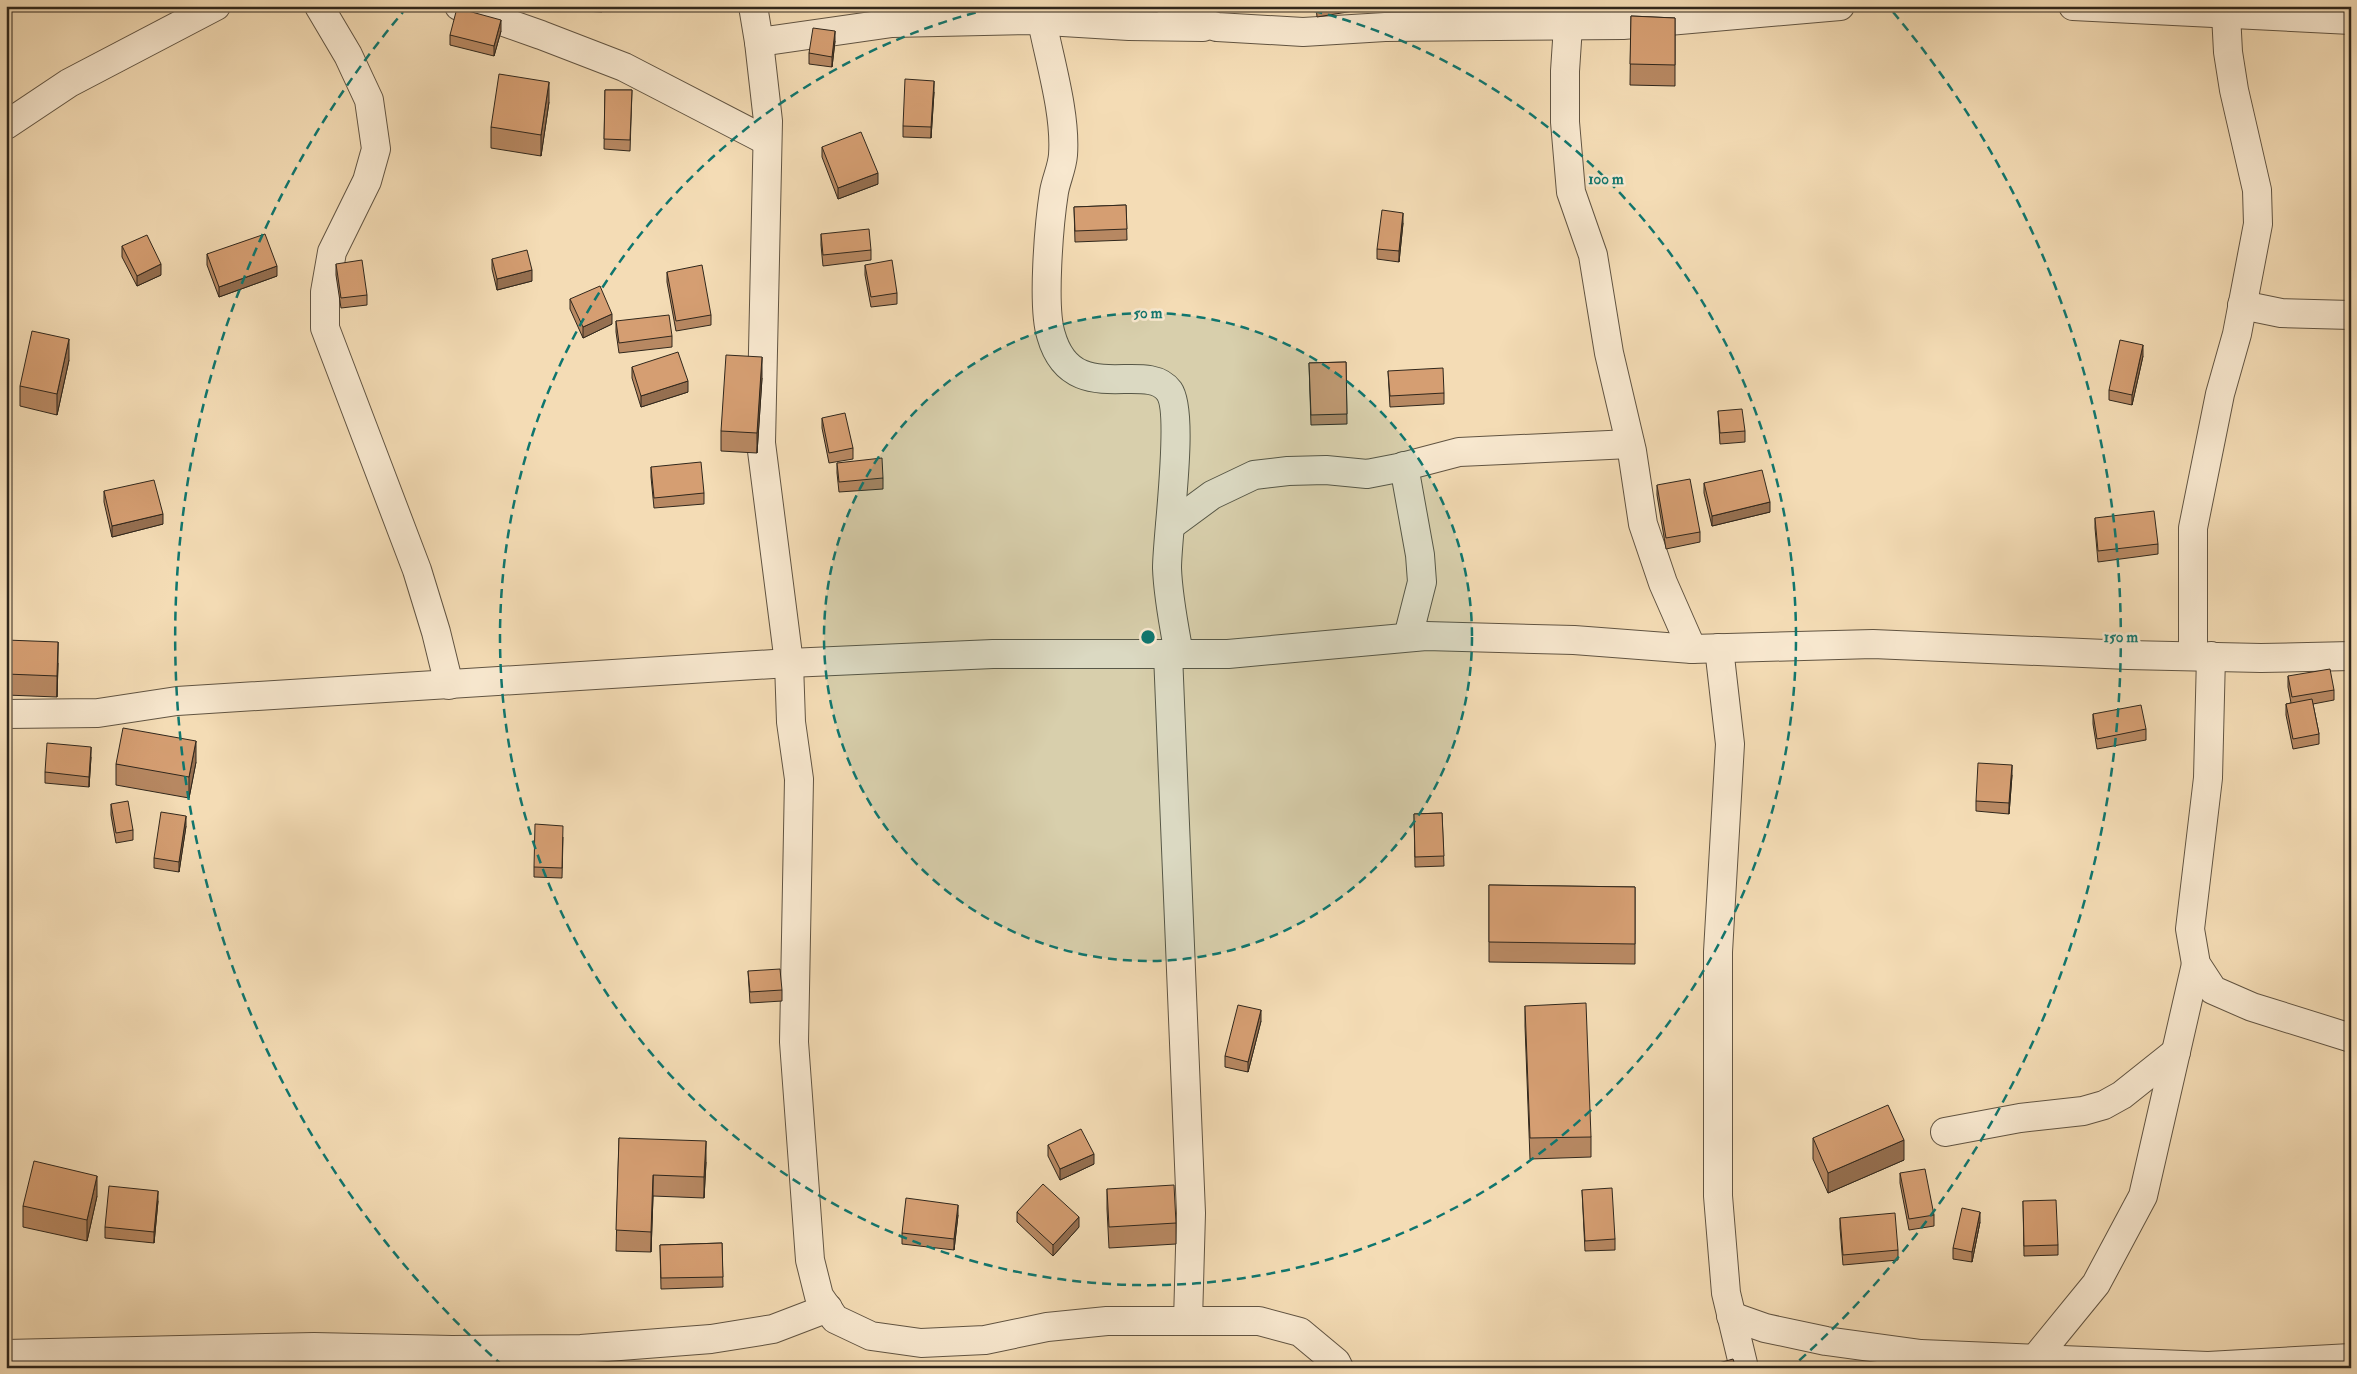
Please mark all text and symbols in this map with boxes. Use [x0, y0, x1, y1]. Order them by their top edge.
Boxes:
text: 100 m [1588, 170, 1624, 189]
text: 50 m [1134, 304, 1163, 323]
centre of rings [1139, 628, 1157, 646]
text: 150 m [2104, 628, 2138, 647]

